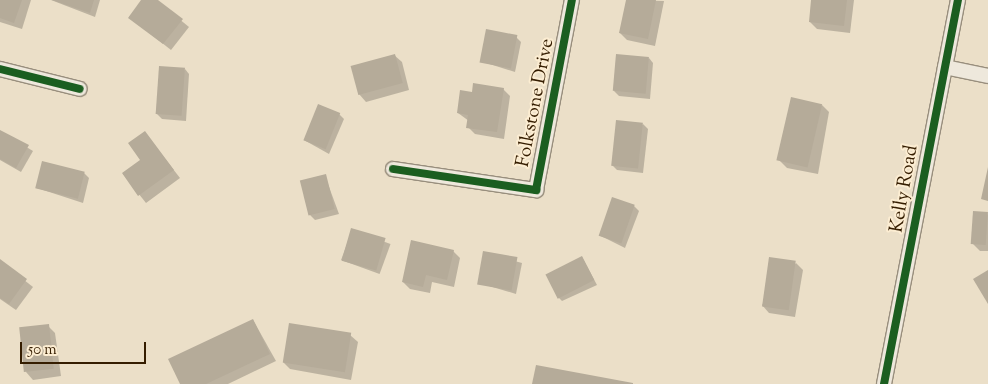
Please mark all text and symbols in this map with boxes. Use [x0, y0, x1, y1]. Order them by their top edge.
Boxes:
street label: Folkstone Drive [512, 37, 560, 169]
street label: Kelly Road [886, 144, 924, 234]
scale bar [22, 332, 149, 364]
text: 50 m [28, 340, 57, 361]

